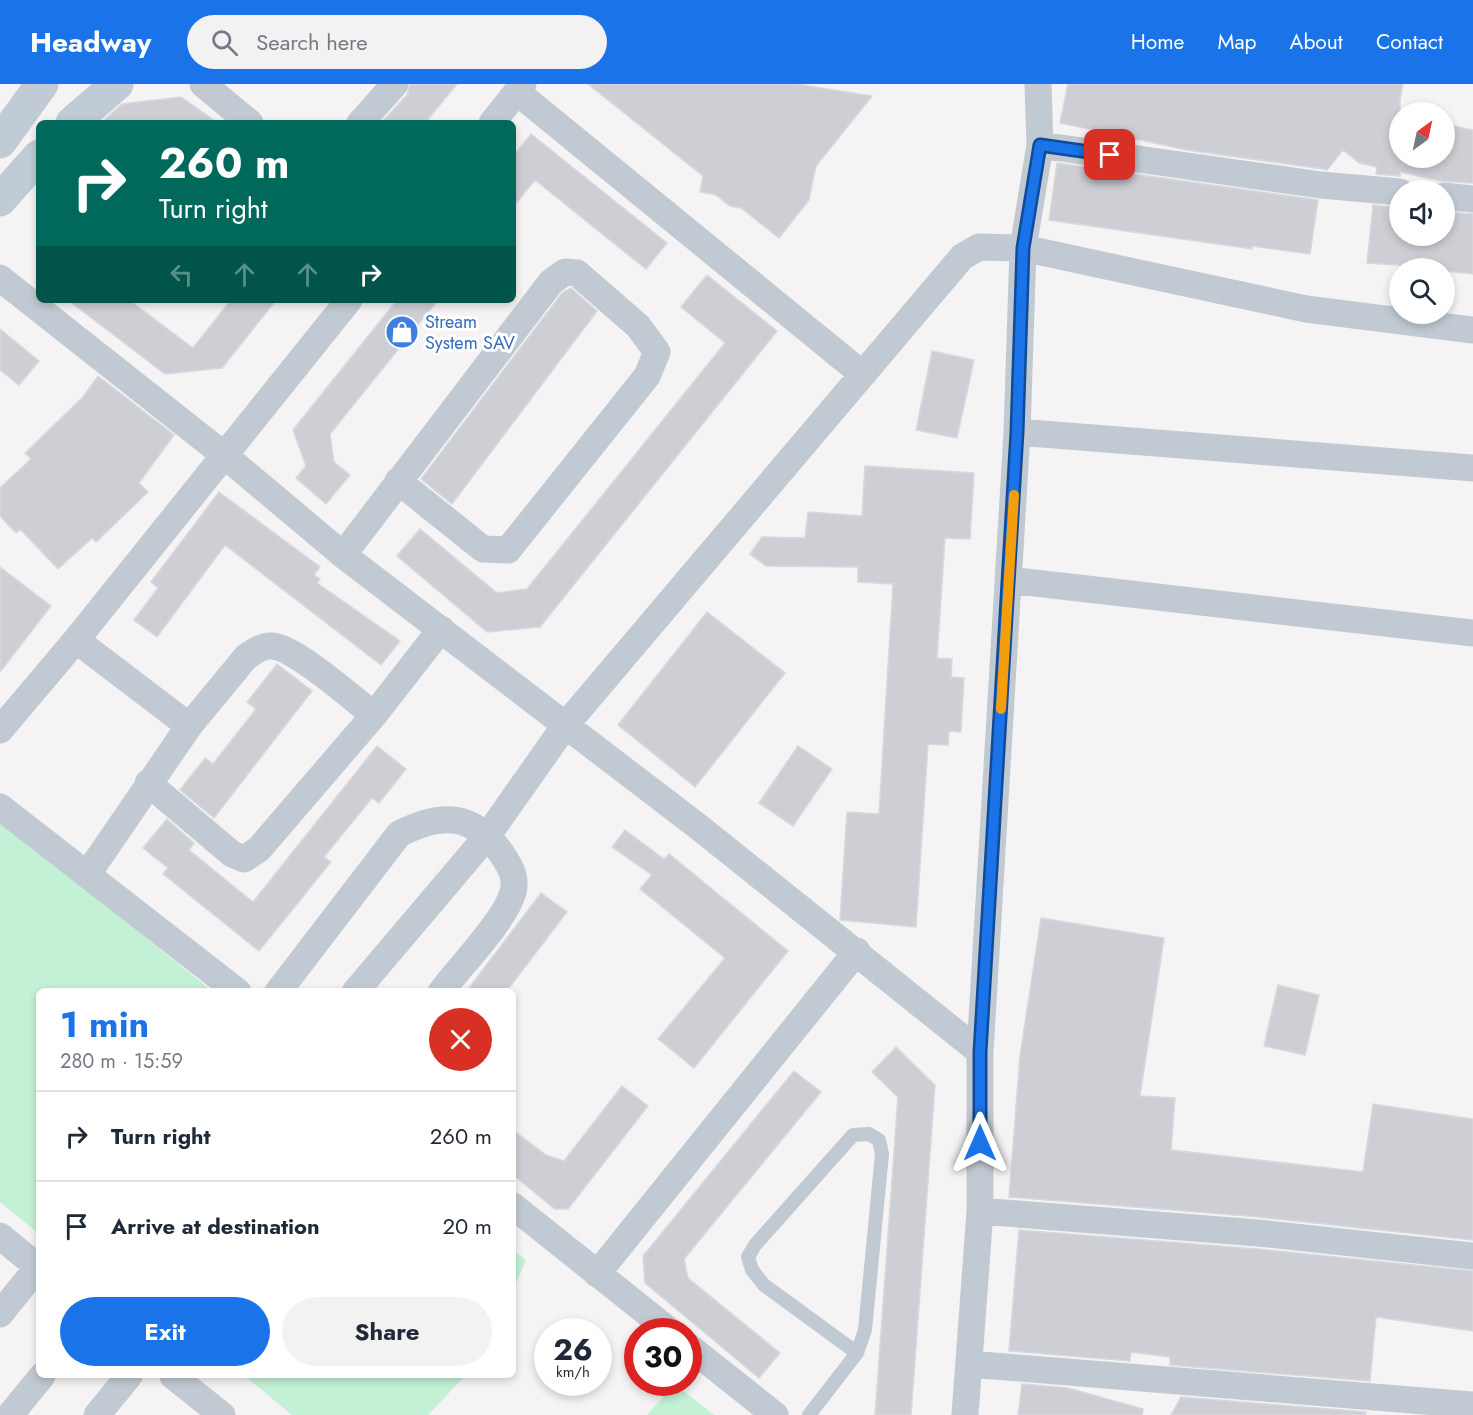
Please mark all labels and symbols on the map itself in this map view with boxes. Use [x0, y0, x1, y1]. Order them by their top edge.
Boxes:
north arrow [1389, 102, 1455, 168]
pin [1084, 129, 1135, 180]
place label: Stream System SAV [425, 309, 515, 356]
shop icon: Stream System SAV [384, 314, 420, 350]
position arrow [948, 1111, 1012, 1175]
speed limit sign: 30 [624, 1318, 702, 1396]

